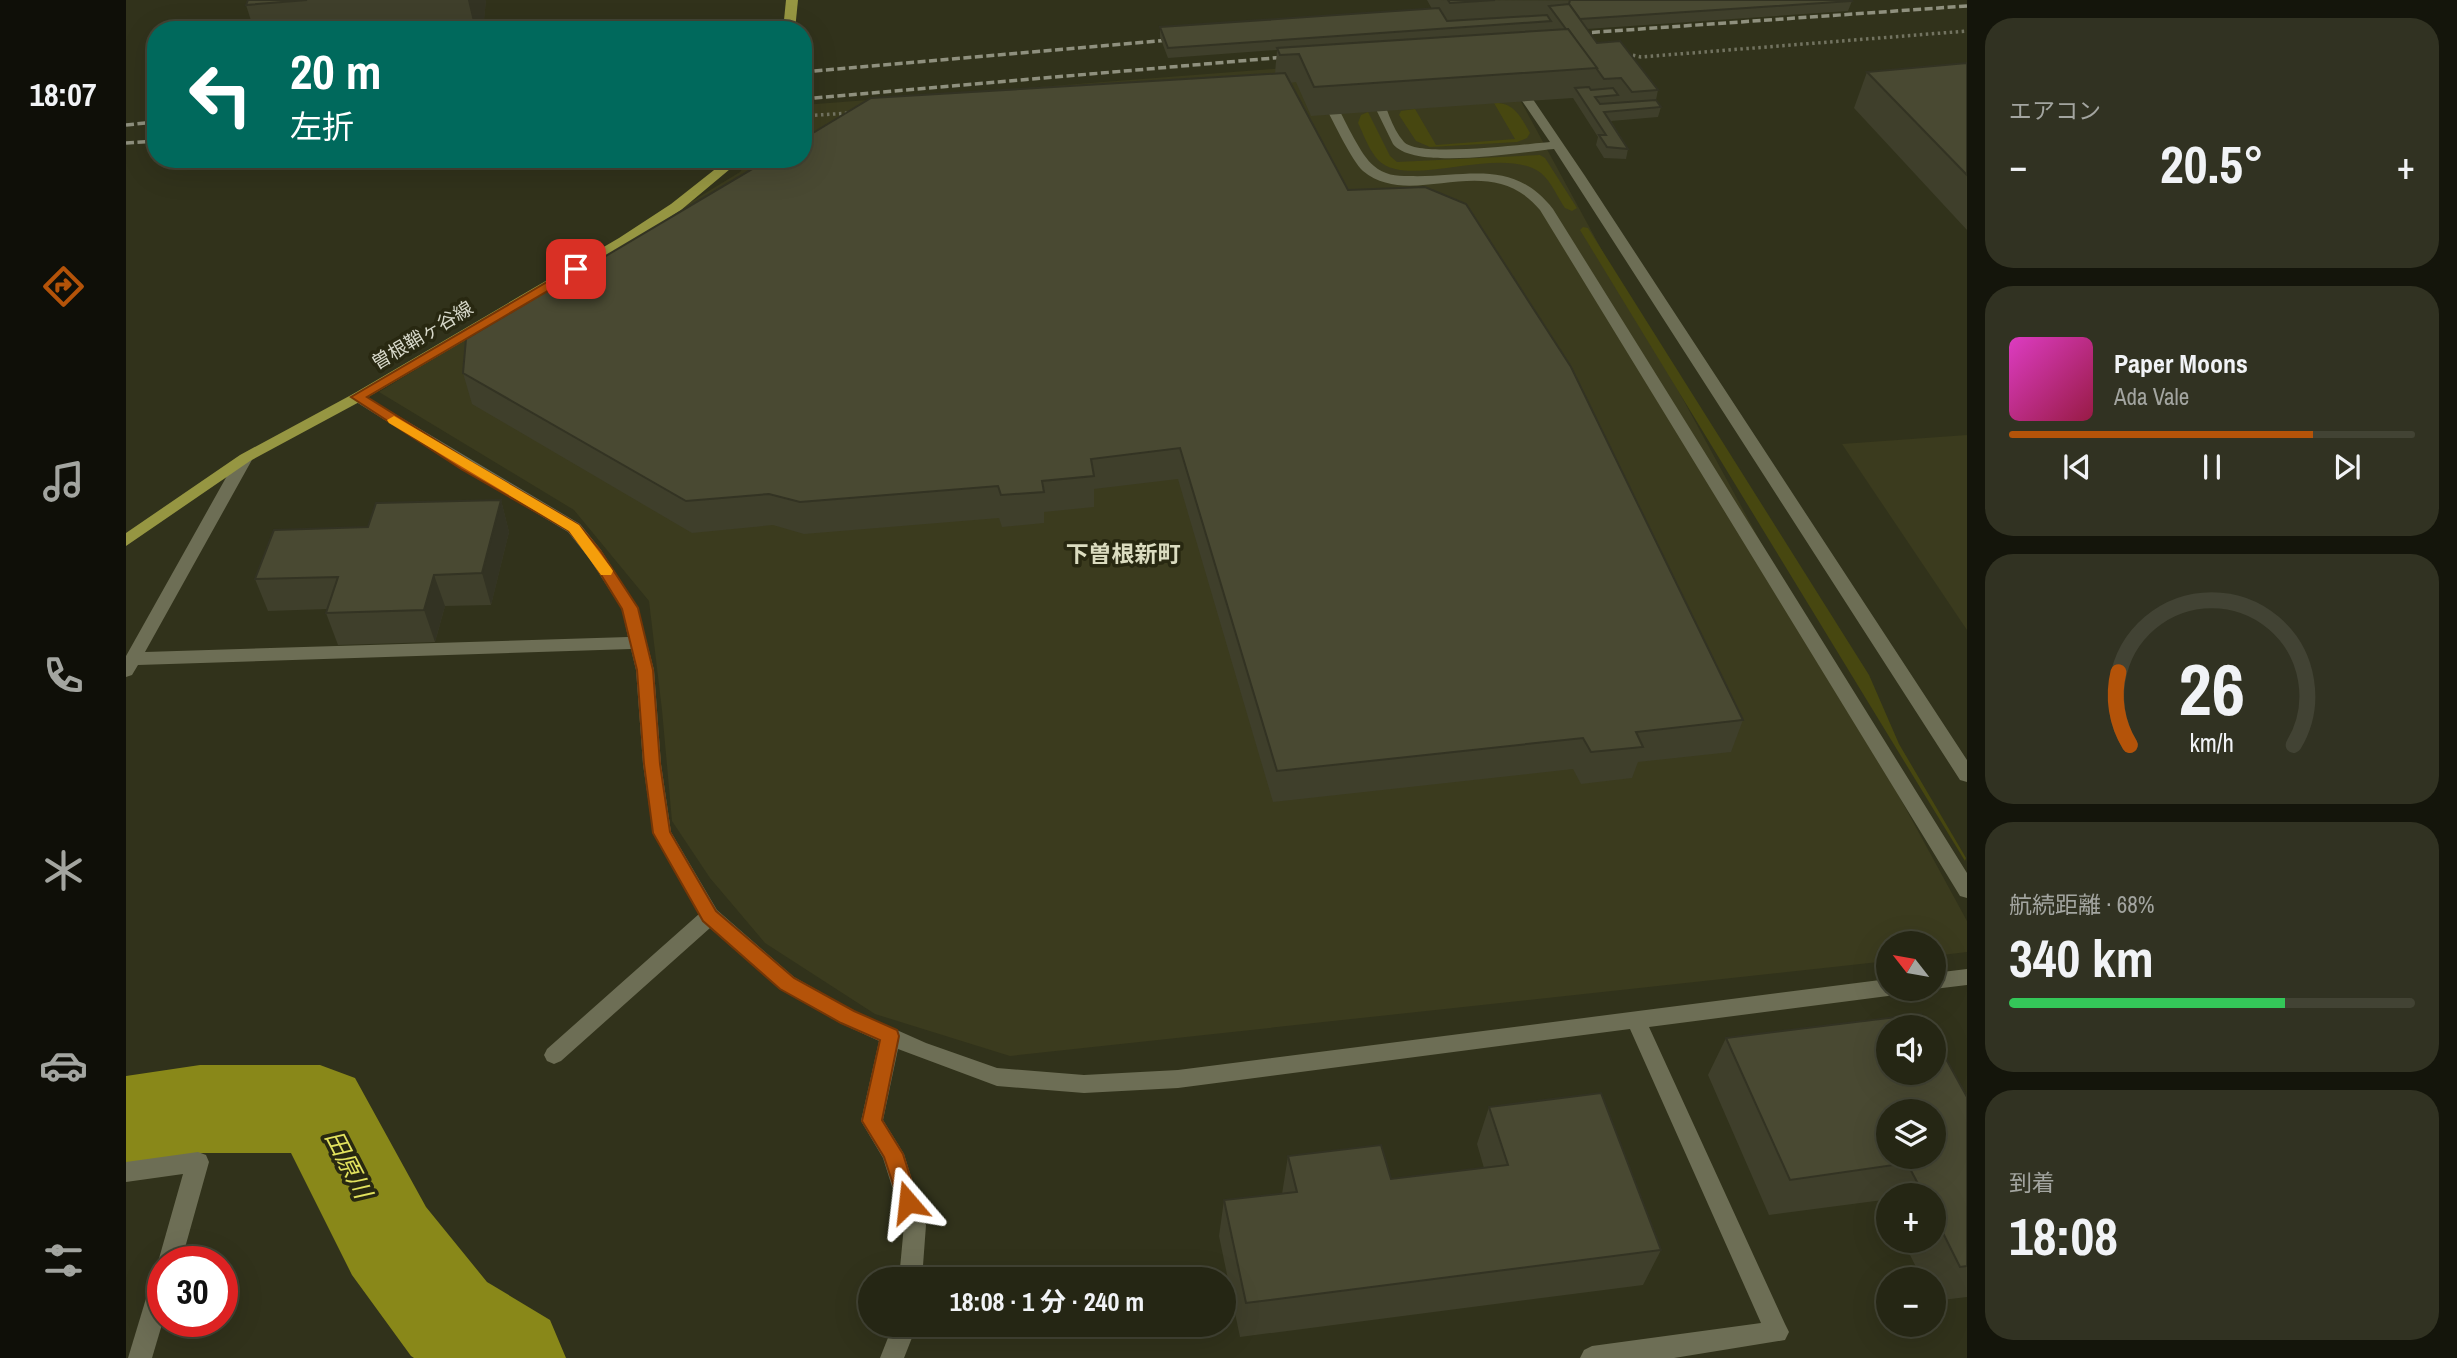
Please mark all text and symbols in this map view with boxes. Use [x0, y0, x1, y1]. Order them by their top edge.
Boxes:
text: 20 m [290, 38, 382, 104]
icon: left [175, 49, 266, 140]
text: 18:07 [29, 73, 97, 116]
text: エアコン [2009, 95, 2101, 126]
text: 左折 [290, 105, 354, 148]
text: 20.5° [2160, 129, 2264, 199]
text: − [2009, 140, 2027, 191]
text: + [2397, 140, 2415, 191]
pin [546, 239, 606, 299]
icon: arrive [557, 250, 595, 288]
icon: directions [39, 262, 88, 311]
street label: 曽根鞘ヶ谷線 [366, 294, 478, 376]
text: Paper Moons [2114, 346, 2248, 381]
text: Ada Vale [2114, 381, 2189, 412]
icon: previous [2058, 448, 2096, 486]
icon: pause [2193, 448, 2231, 486]
icon: next [2328, 448, 2366, 486]
icon: music [39, 457, 88, 506]
district label: 下曽根新町 [1066, 538, 1181, 569]
text: 26 [2179, 640, 2245, 738]
icon: phone [39, 651, 88, 700]
text: km/h [2190, 726, 2234, 760]
icon: climate [39, 846, 88, 895]
text: 航続距離 · 68% [2009, 889, 2154, 920]
text: 340 km [2009, 923, 2154, 993]
north arrow [1876, 931, 1946, 1001]
map controls [1876, 931, 1946, 1337]
button: sound [1876, 1015, 1946, 1085]
icon: car [39, 1041, 88, 1090]
button: layers [1876, 1099, 1946, 1169]
water label: 田原川 [318, 1125, 381, 1206]
position arrow [871, 1165, 945, 1239]
text: 到着 [2009, 1167, 2055, 1198]
button: + [1876, 1183, 1946, 1253]
text: 18:08 [2009, 1201, 2118, 1271]
icon: filters [39, 1236, 88, 1285]
speed limit sign: 30 [147, 1246, 238, 1337]
button: − [1876, 1267, 1946, 1337]
text: 18:08 · 1 分 · 240 m [950, 1284, 1144, 1319]

